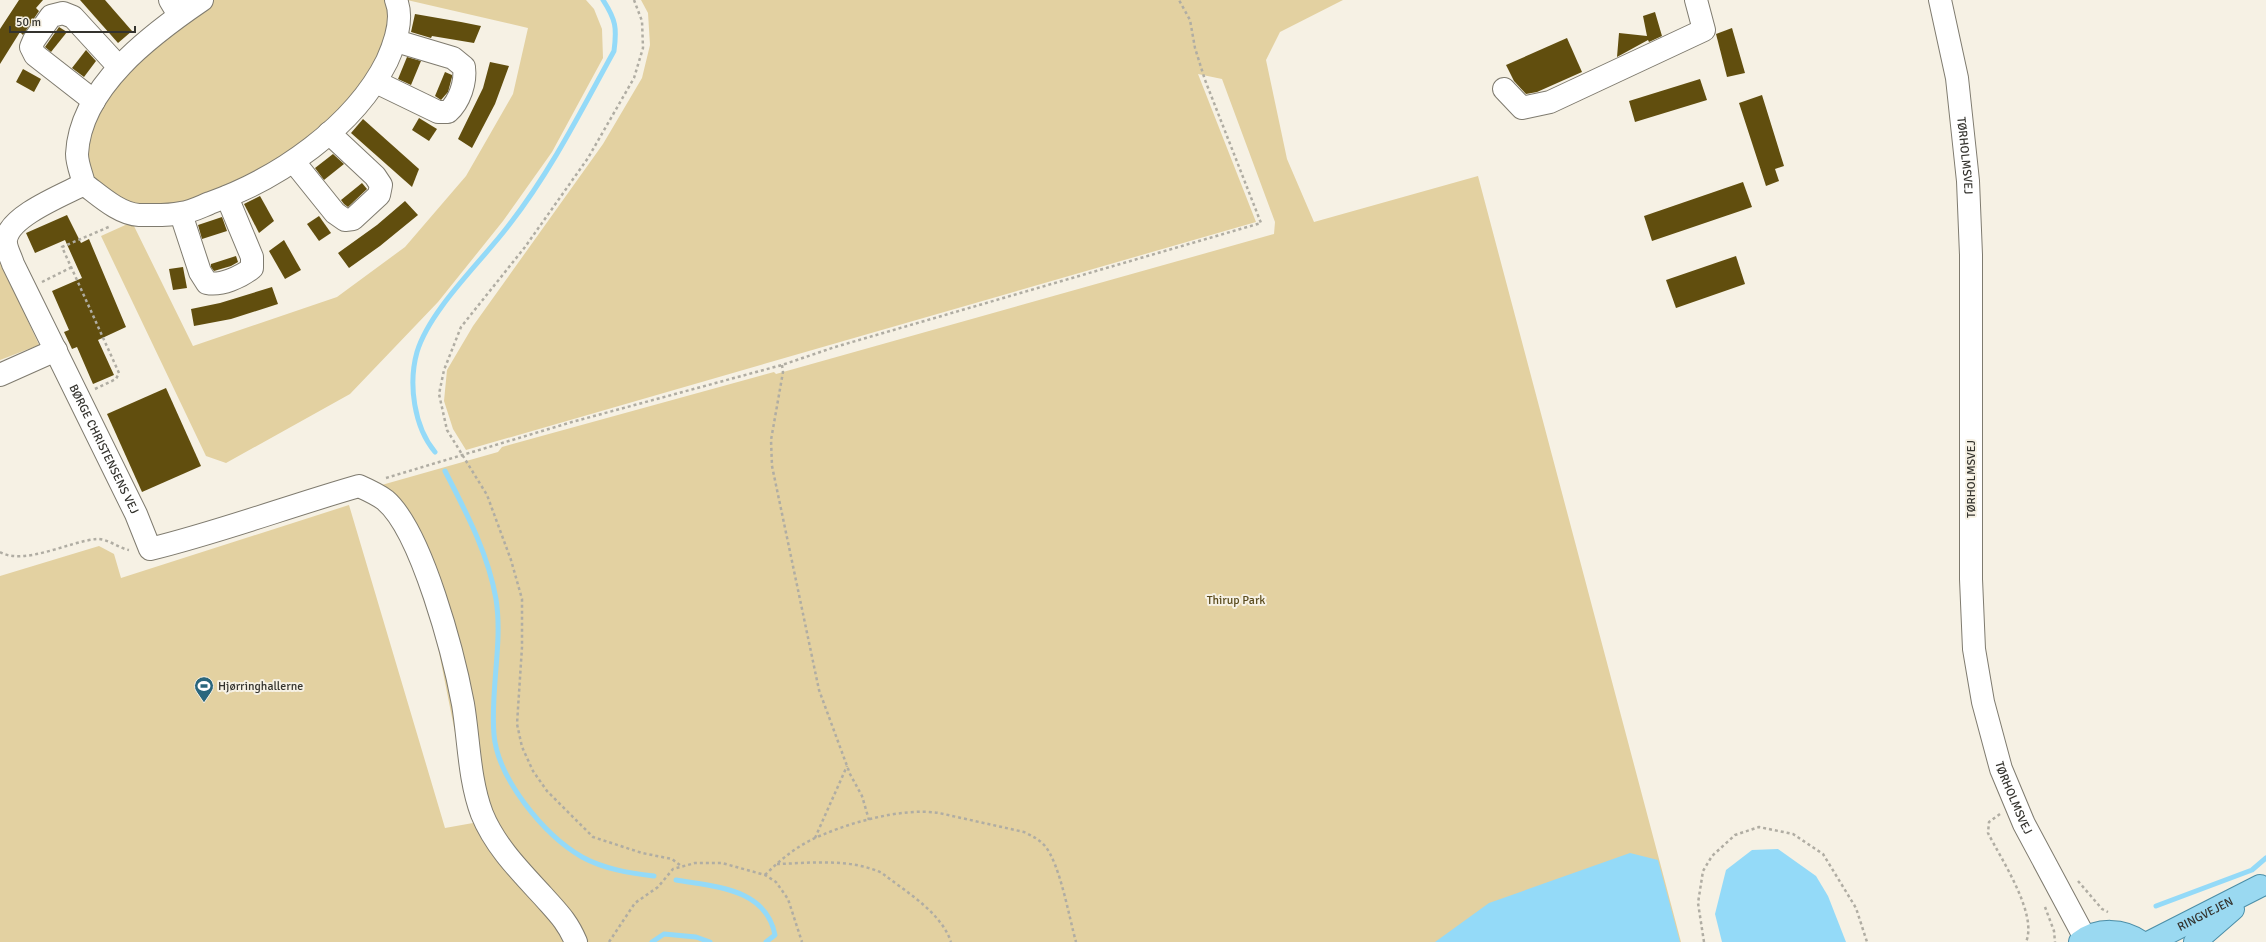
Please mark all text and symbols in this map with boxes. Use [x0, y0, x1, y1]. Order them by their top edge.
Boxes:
scale bar [10, 8, 135, 34]
text: 50 m [16, 15, 41, 30]
street label: TØRHOLMSVEJ [1954, 116, 1976, 195]
street label: BØRGE CHRISTENSENS VEJ [66, 382, 142, 516]
street label: TØRHOLMSVEJ [1964, 440, 1979, 518]
park label: Thirup Park [1207, 593, 1265, 608]
sports icon: Hjørringhallerne [193, 675, 215, 703]
place label: Hjørringhallerne [218, 679, 303, 694]
street label: TØRHOLMSVEJ [1992, 760, 2036, 837]
street label: RINGVEJEN [2175, 893, 2236, 934]

